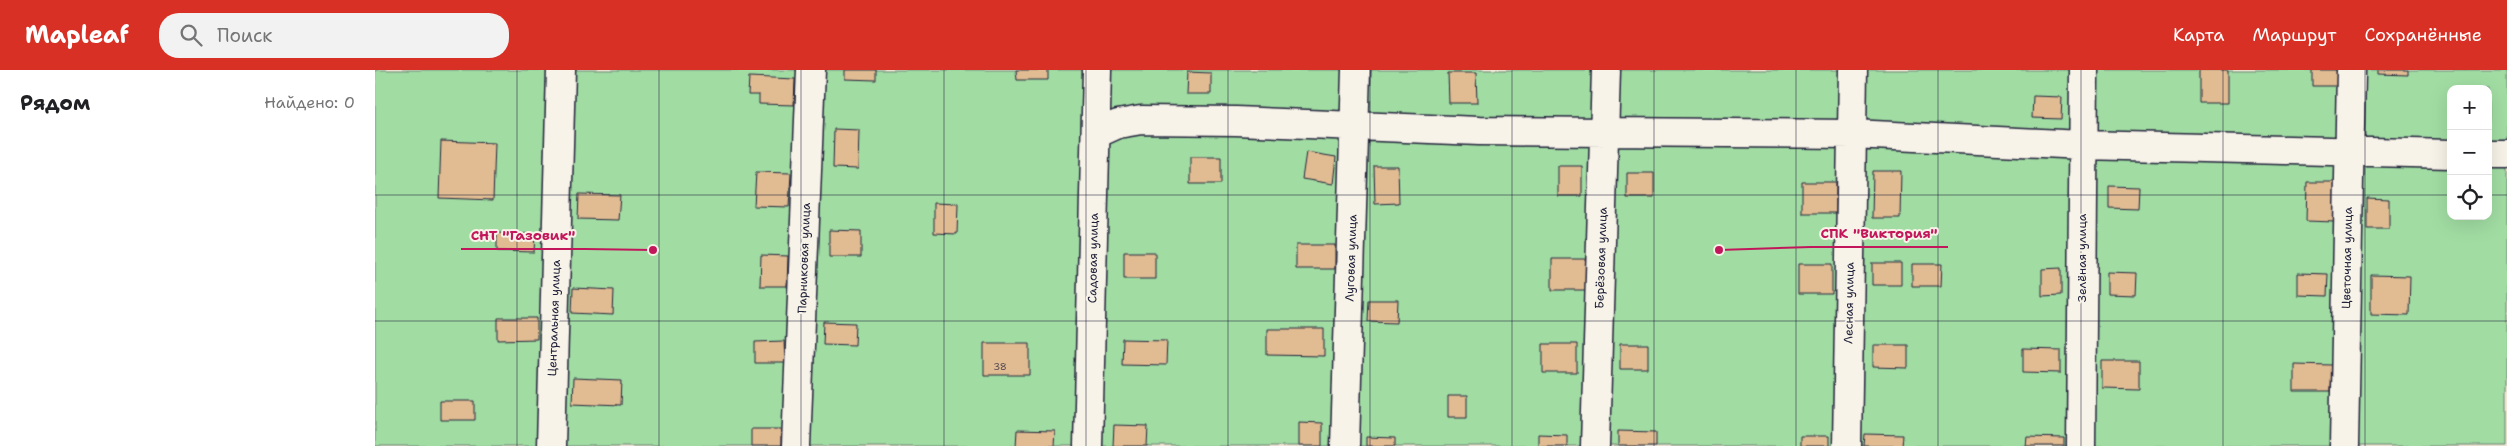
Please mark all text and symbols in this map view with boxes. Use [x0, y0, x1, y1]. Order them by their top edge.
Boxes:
search box [159, 13, 509, 58]
text: Mapleaf [25, 19, 129, 51]
icon: search [177, 21, 205, 49]
text: Поиск [217, 23, 272, 48]
text: Карта [2173, 23, 2224, 47]
text: Маршрут [2252, 23, 2336, 47]
text: Сохранённые [2364, 23, 2482, 47]
map controls [2447, 85, 2492, 220]
button: + [2447, 85, 2492, 130]
text: Рядом [20, 89, 90, 117]
text: Найдено: 0 [264, 92, 355, 113]
button: − [2447, 130, 2492, 175]
button: locate [2447, 175, 2492, 220]
street label: Парниковая улица [794, 202, 814, 314]
street label: Берёзовая улица [1591, 206, 1611, 309]
street label: Цветочная улица [2338, 206, 2356, 309]
street label: Садовая улица [1084, 212, 1102, 303]
street label: Зелёная улица [2074, 213, 2090, 302]
street label: Луговая улица [1341, 214, 1361, 302]
callout: СПК "Виктория" [1811, 218, 1948, 247]
callout: СНТ "Газовик" [461, 220, 585, 249]
text: СПК "Виктория" [1820, 224, 1938, 242]
text: СНТ "Газовик" [471, 226, 575, 244]
street label: Центральная улица [544, 259, 564, 377]
street label: Лесная улица [1840, 261, 1858, 344]
house number: 38 [993, 360, 1007, 373]

